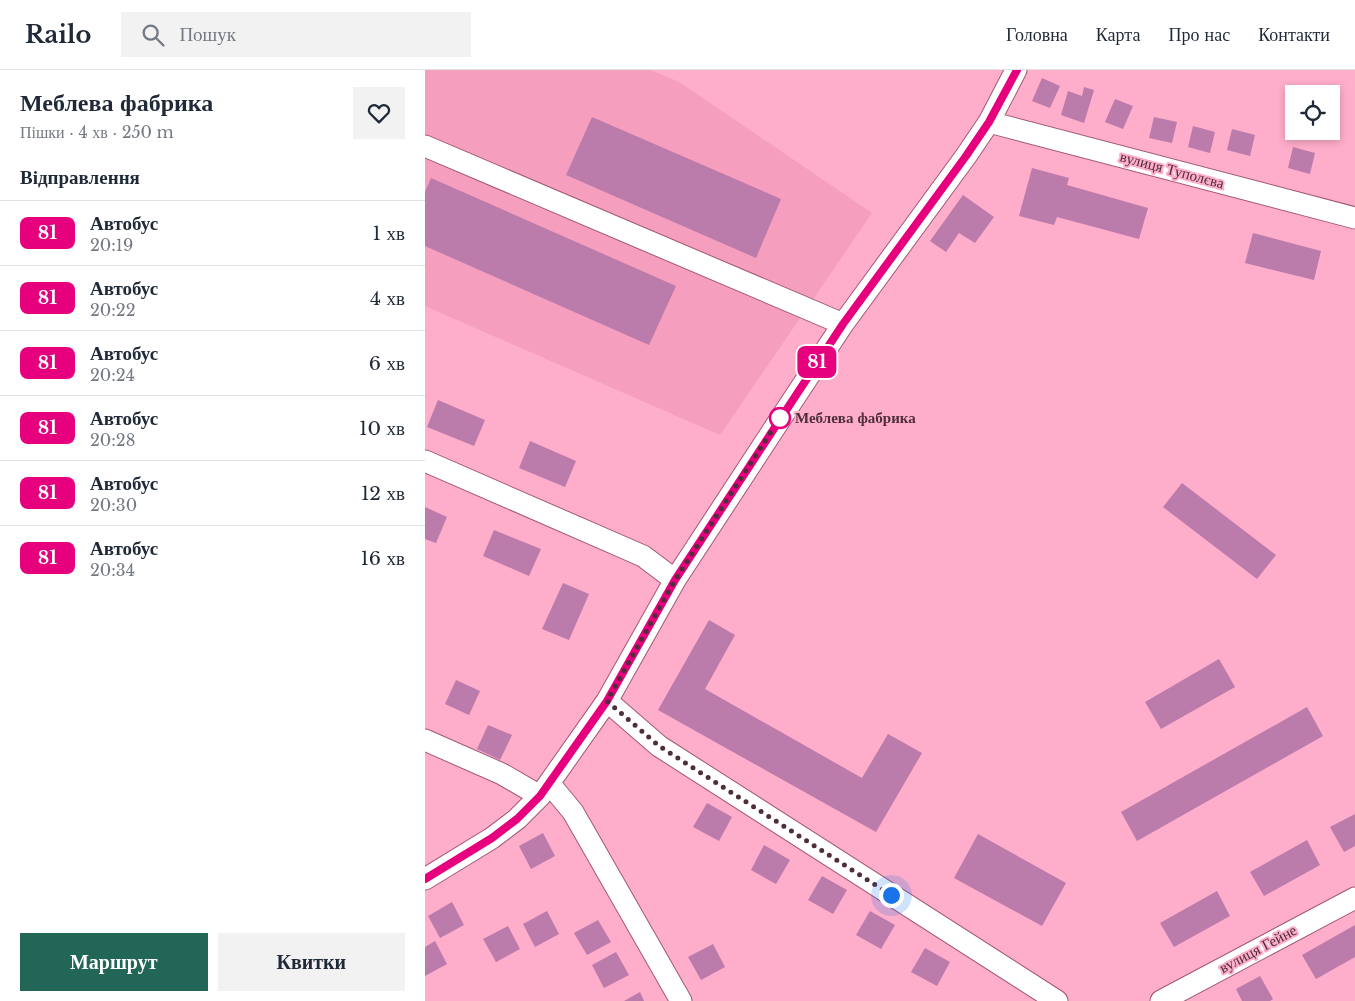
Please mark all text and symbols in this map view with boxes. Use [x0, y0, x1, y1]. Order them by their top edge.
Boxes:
search box [121, 12, 471, 57]
text: Railo [25, 20, 91, 49]
icon: search [139, 21, 167, 49]
text: Пошук [179, 23, 236, 46]
text: Головна [1006, 24, 1068, 46]
text: Карта [1096, 24, 1140, 46]
text: Про нас [1168, 24, 1230, 46]
text: Контакти [1258, 24, 1330, 46]
map controls [1285, 85, 1340, 140]
button: locate [1285, 85, 1340, 140]
button: heart [353, 87, 405, 139]
text: Меблева фабрика [20, 88, 213, 117]
text: Пішки · 4 хв · 250 m [20, 122, 174, 142]
street label: вулиця Туполєва [1118, 147, 1227, 193]
text: Відправлення [20, 166, 140, 189]
text: Автобус [90, 212, 158, 235]
text: 81 [38, 222, 57, 244]
text: 1 хв [373, 222, 405, 245]
text: 20:19 [90, 235, 133, 255]
text: Автобус [90, 277, 158, 300]
text: 81 [38, 287, 57, 309]
text: 4 хв [370, 287, 405, 310]
text: 20:22 [90, 300, 136, 320]
text: Автобус [90, 342, 158, 365]
line badge: 81 [795, 346, 839, 378]
text: 81 [807, 351, 827, 373]
text: 81 [38, 352, 57, 374]
text: 6 хв [369, 352, 405, 375]
text: 20:24 [90, 365, 135, 385]
text: Автобус [90, 407, 158, 430]
marker: Меблева фабрика [769, 407, 791, 429]
place label: Меблева фабрика [795, 408, 916, 427]
text: 81 [38, 417, 57, 439]
text: 10 хв [359, 417, 405, 440]
text: 20:28 [90, 430, 135, 450]
text: Автобус [90, 472, 158, 495]
text: 81 [38, 482, 57, 504]
text: 12 хв [361, 482, 405, 505]
text: 20:30 [90, 495, 137, 515]
text: Автобус [90, 537, 158, 560]
text: 81 [38, 547, 57, 569]
text: 16 хв [360, 547, 405, 570]
text: 20:34 [90, 560, 135, 580]
your location [879, 883, 904, 908]
street label: вулиця Гейне [1216, 920, 1300, 977]
button: Маршрут [20, 933, 208, 991]
button: Квитки [218, 933, 405, 991]

